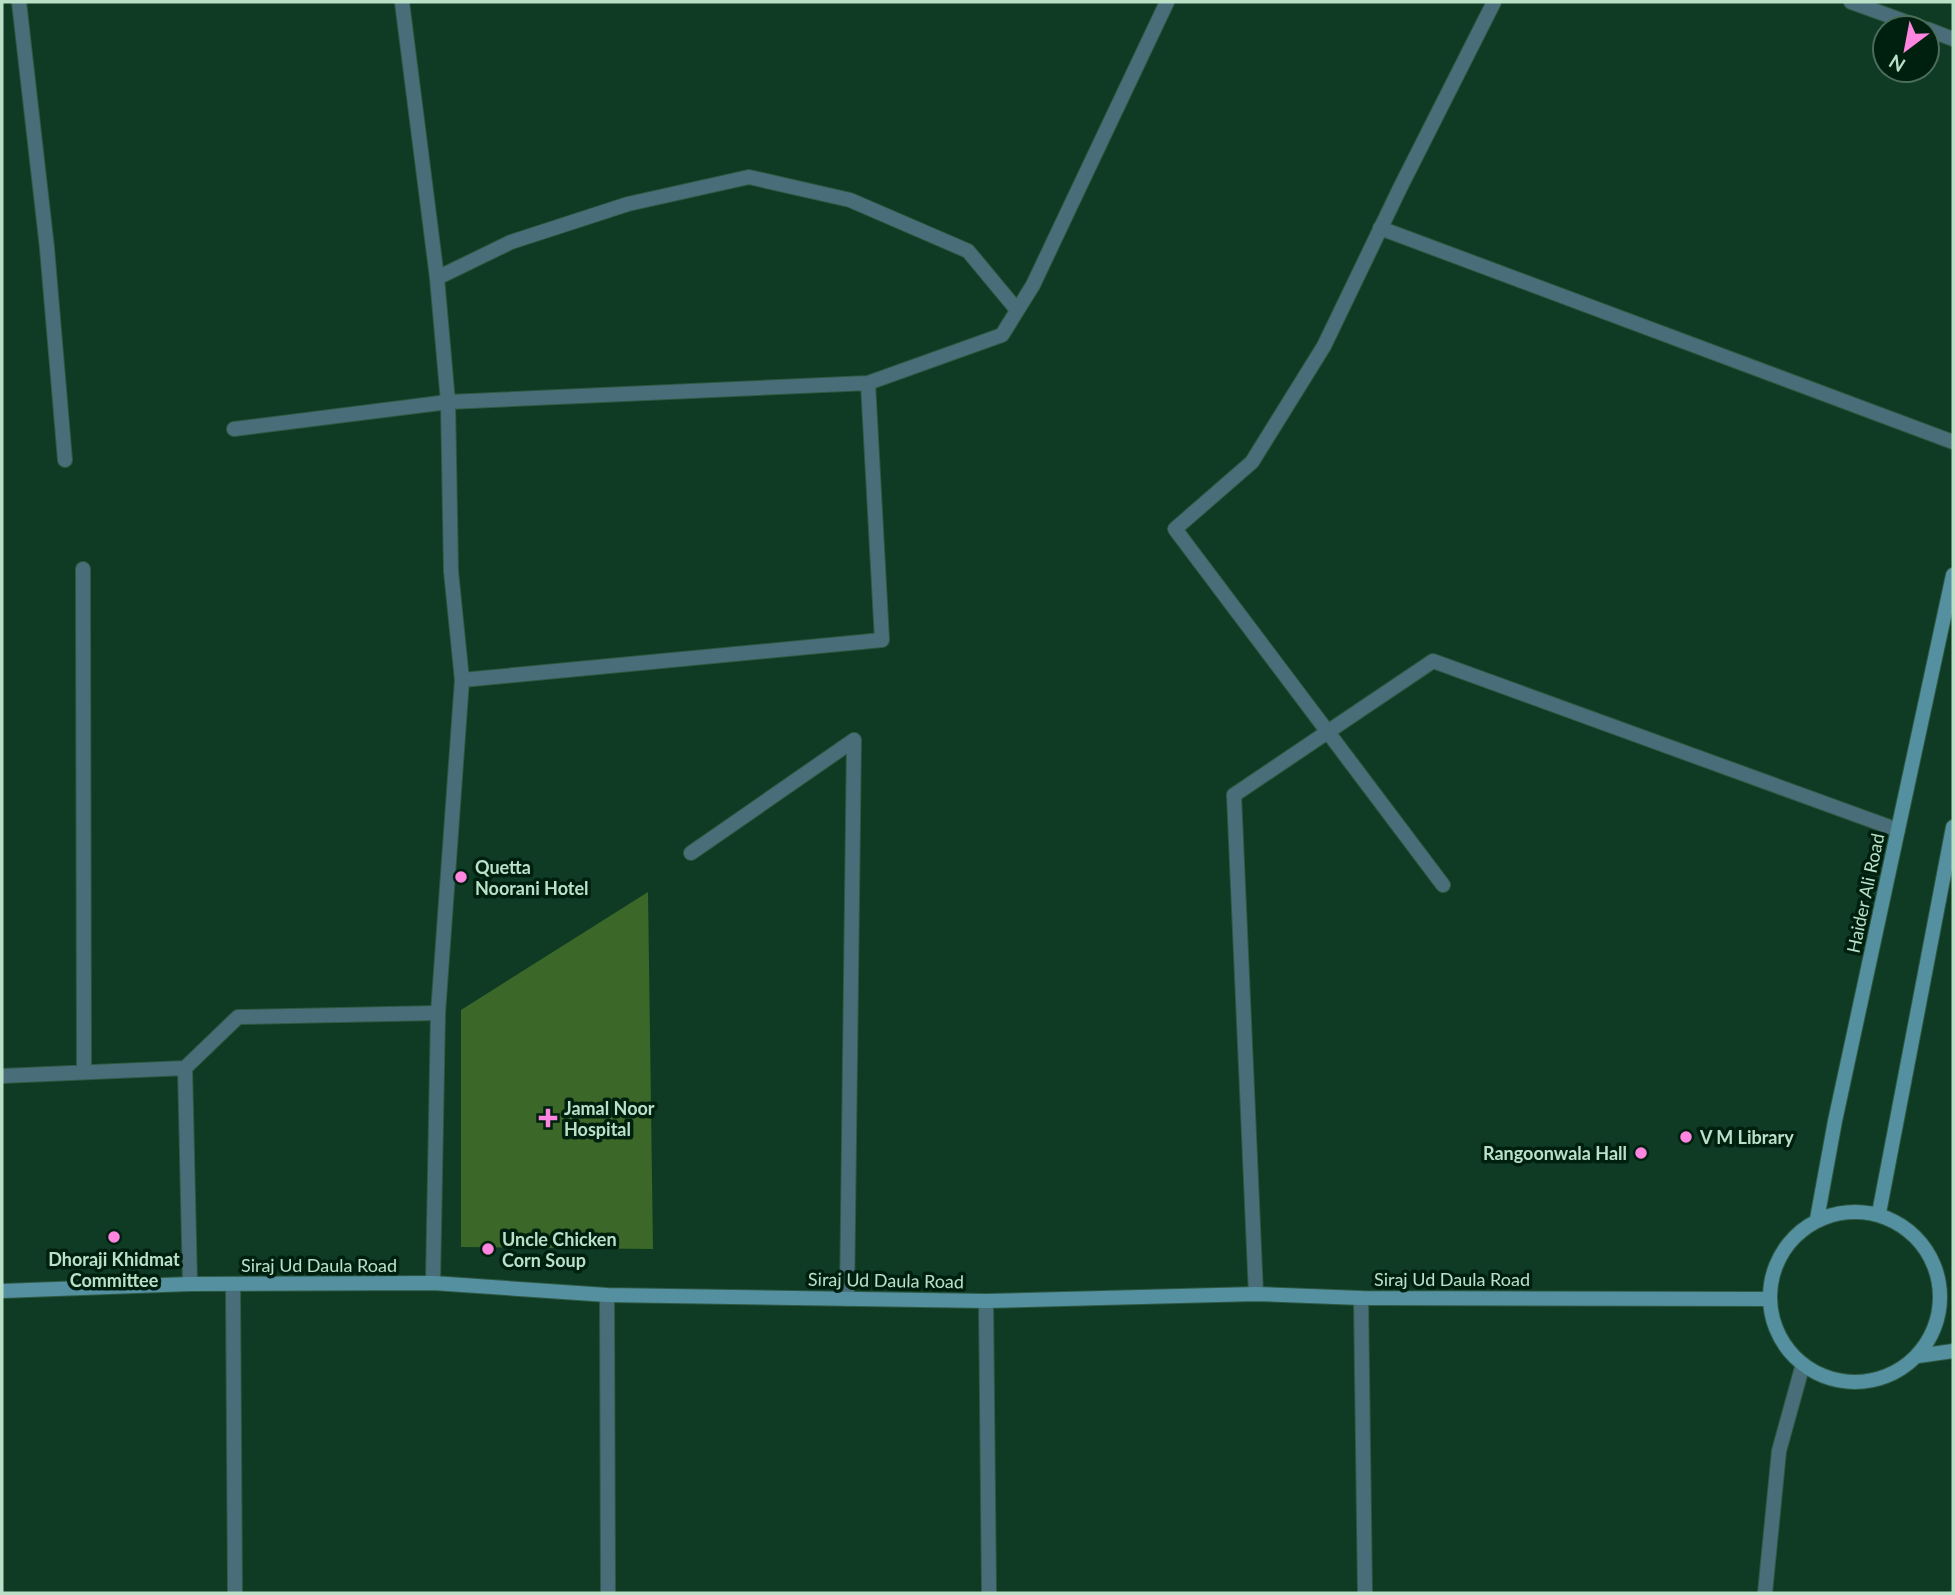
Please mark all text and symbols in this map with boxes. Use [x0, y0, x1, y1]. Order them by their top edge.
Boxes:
north arrow [1871, 14, 1941, 84]
text: N [1884, 50, 1909, 77]
street label: Haider Ali Road [1842, 831, 1888, 955]
place label: Quetta Noorani Hotel [475, 856, 589, 899]
marker: Quetta Noorani Hotel [453, 869, 469, 885]
place label: Jamal Noor Hospital [564, 1097, 655, 1140]
marker: Jamal Noor Hospital [538, 1108, 558, 1128]
place label: V M Library [1699, 1126, 1794, 1148]
marker: V M Library [1678, 1129, 1694, 1145]
place label: Rangoonwala Hall [1483, 1142, 1627, 1164]
marker: Rangoonwala Hall [1633, 1145, 1649, 1161]
place label: Uncle Chicken Corn Soup [502, 1228, 617, 1271]
marker: Dhoraji Khidmat Committee [106, 1229, 122, 1245]
marker: Uncle Chicken Corn Soup [480, 1241, 496, 1257]
place label: Dhoraji Khidmat Committee [48, 1248, 180, 1291]
street label: Siraj Ud Daula Road [241, 1254, 397, 1276]
street label: Siraj Ud Daula Road [808, 1268, 964, 1292]
street label: Siraj Ud Daula Road [1374, 1268, 1530, 1290]

